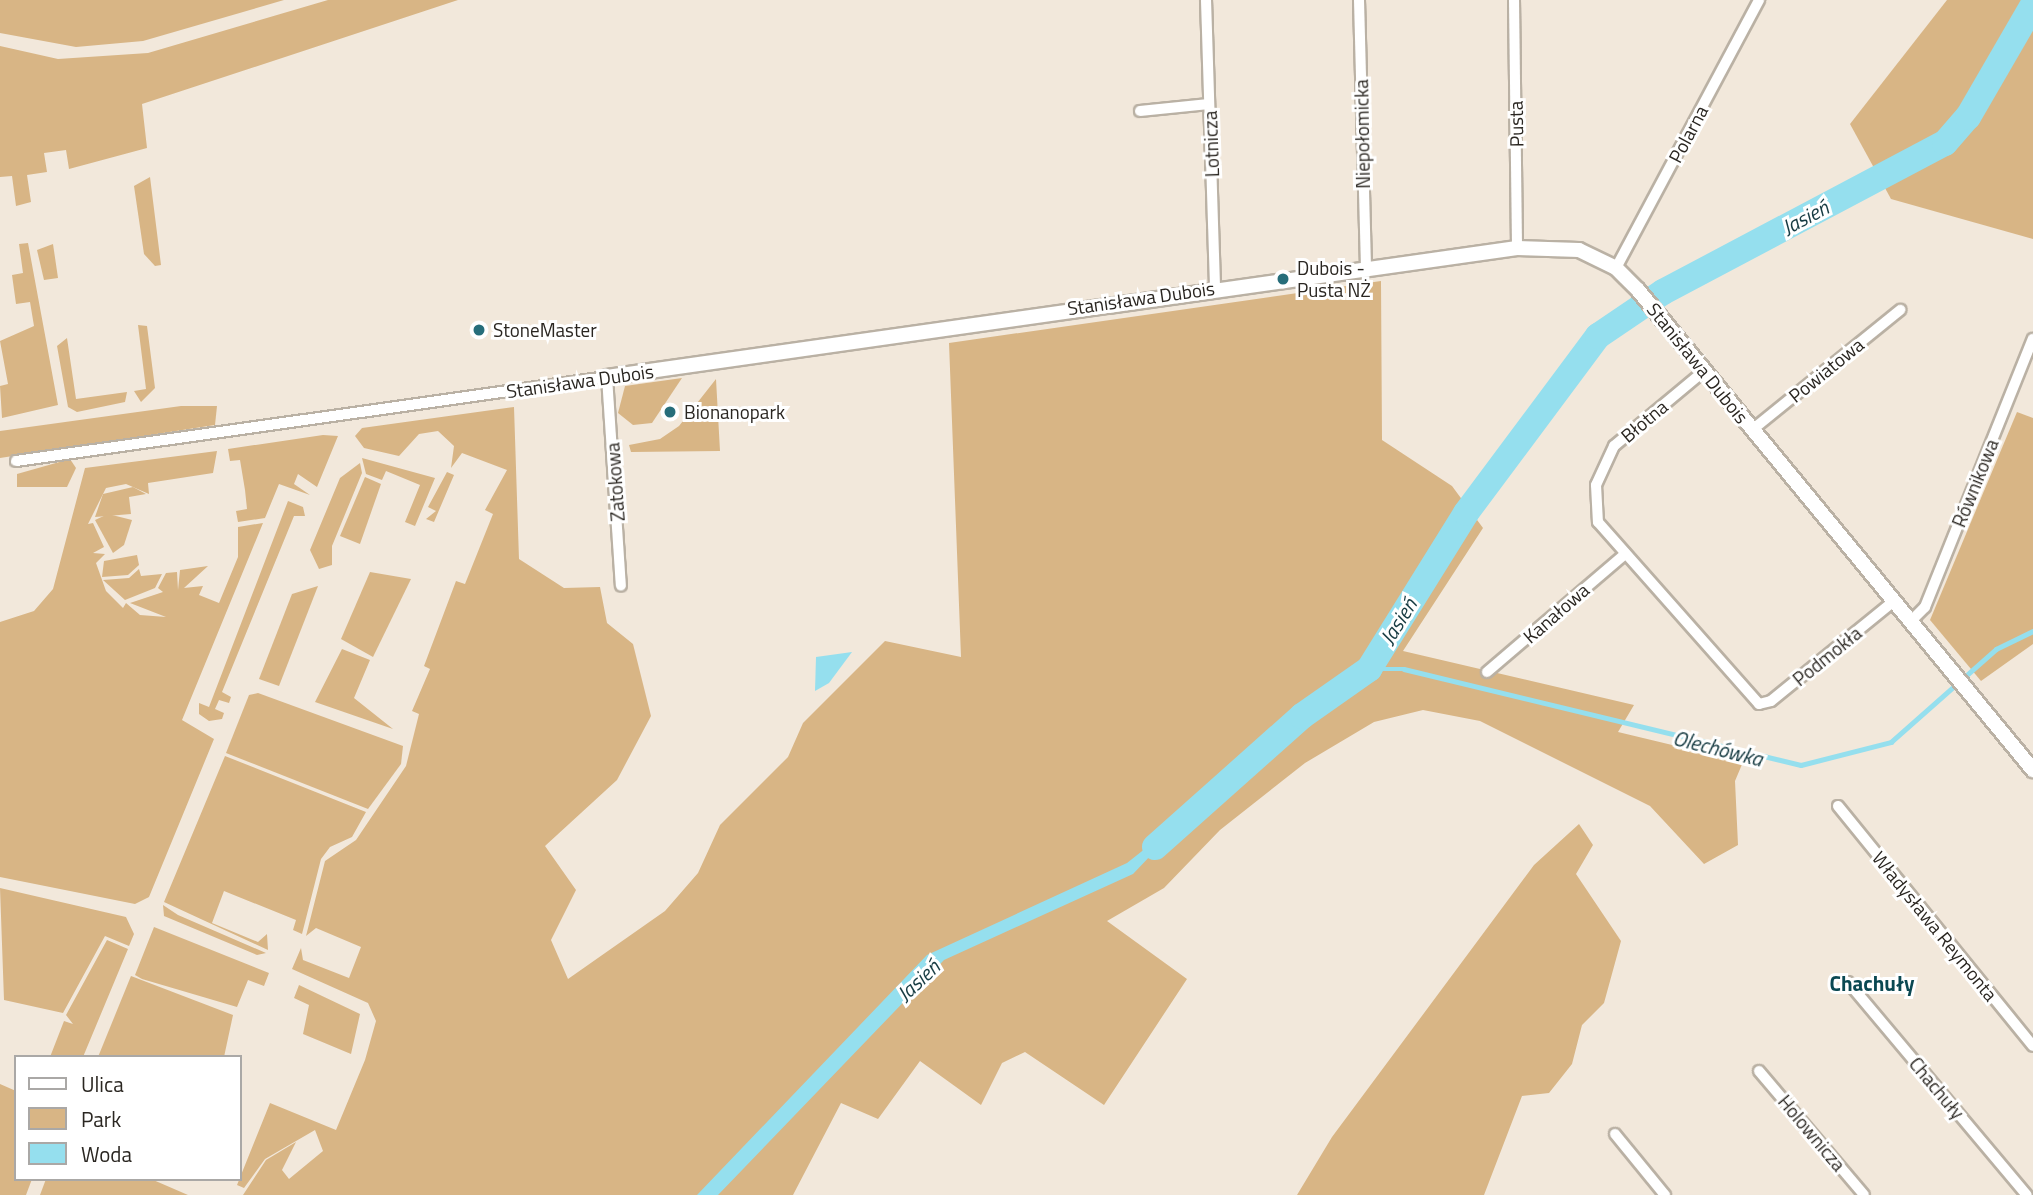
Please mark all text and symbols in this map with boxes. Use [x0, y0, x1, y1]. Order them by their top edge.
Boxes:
street label: Niepołomicka [1350, 79, 1374, 189]
street label: Pusta [1504, 101, 1528, 147]
street label: Polarna [1664, 102, 1712, 166]
street label: Lotnicza [1198, 110, 1224, 178]
water label: Jasień [1777, 194, 1833, 240]
place label: Dubois - Pusta NŻ [1297, 257, 1371, 301]
marker: Dubois - Pusta NŻ [1275, 271, 1291, 287]
street label: Stanisława Dubois [1066, 276, 1216, 320]
street label: Stanisława Dubois [1642, 298, 1754, 428]
place label: StoneMaster [493, 319, 597, 341]
marker: StoneMaster [471, 322, 487, 338]
street label: Powiatowa [1784, 333, 1868, 407]
street label: Stanisława Dubois [505, 359, 655, 403]
street label: Błotna [1616, 395, 1672, 447]
place label: Bionanopark [684, 401, 785, 423]
marker: Bionanopark [662, 404, 678, 420]
street label: Równikowa [1947, 436, 2003, 530]
street label: Zatokowa [601, 442, 629, 522]
street label: Kanałowa [1518, 578, 1594, 648]
water label: Jasień [1374, 593, 1422, 649]
street label: Podmokła [1788, 621, 1866, 691]
water label: Olechówka [1671, 725, 1765, 771]
street label: Władysława Reymonta [1868, 847, 2002, 1005]
water label: Jasień [891, 954, 945, 1006]
district label: Chachuły [1830, 970, 1914, 996]
street label: Chachuły [1905, 1052, 1969, 1124]
legend [14, 1055, 242, 1181]
text: Ulica [81, 1068, 124, 1100]
street label: Holownicza [1774, 1090, 1850, 1176]
text: Park [81, 1103, 121, 1135]
text: Woda [81, 1138, 132, 1170]

